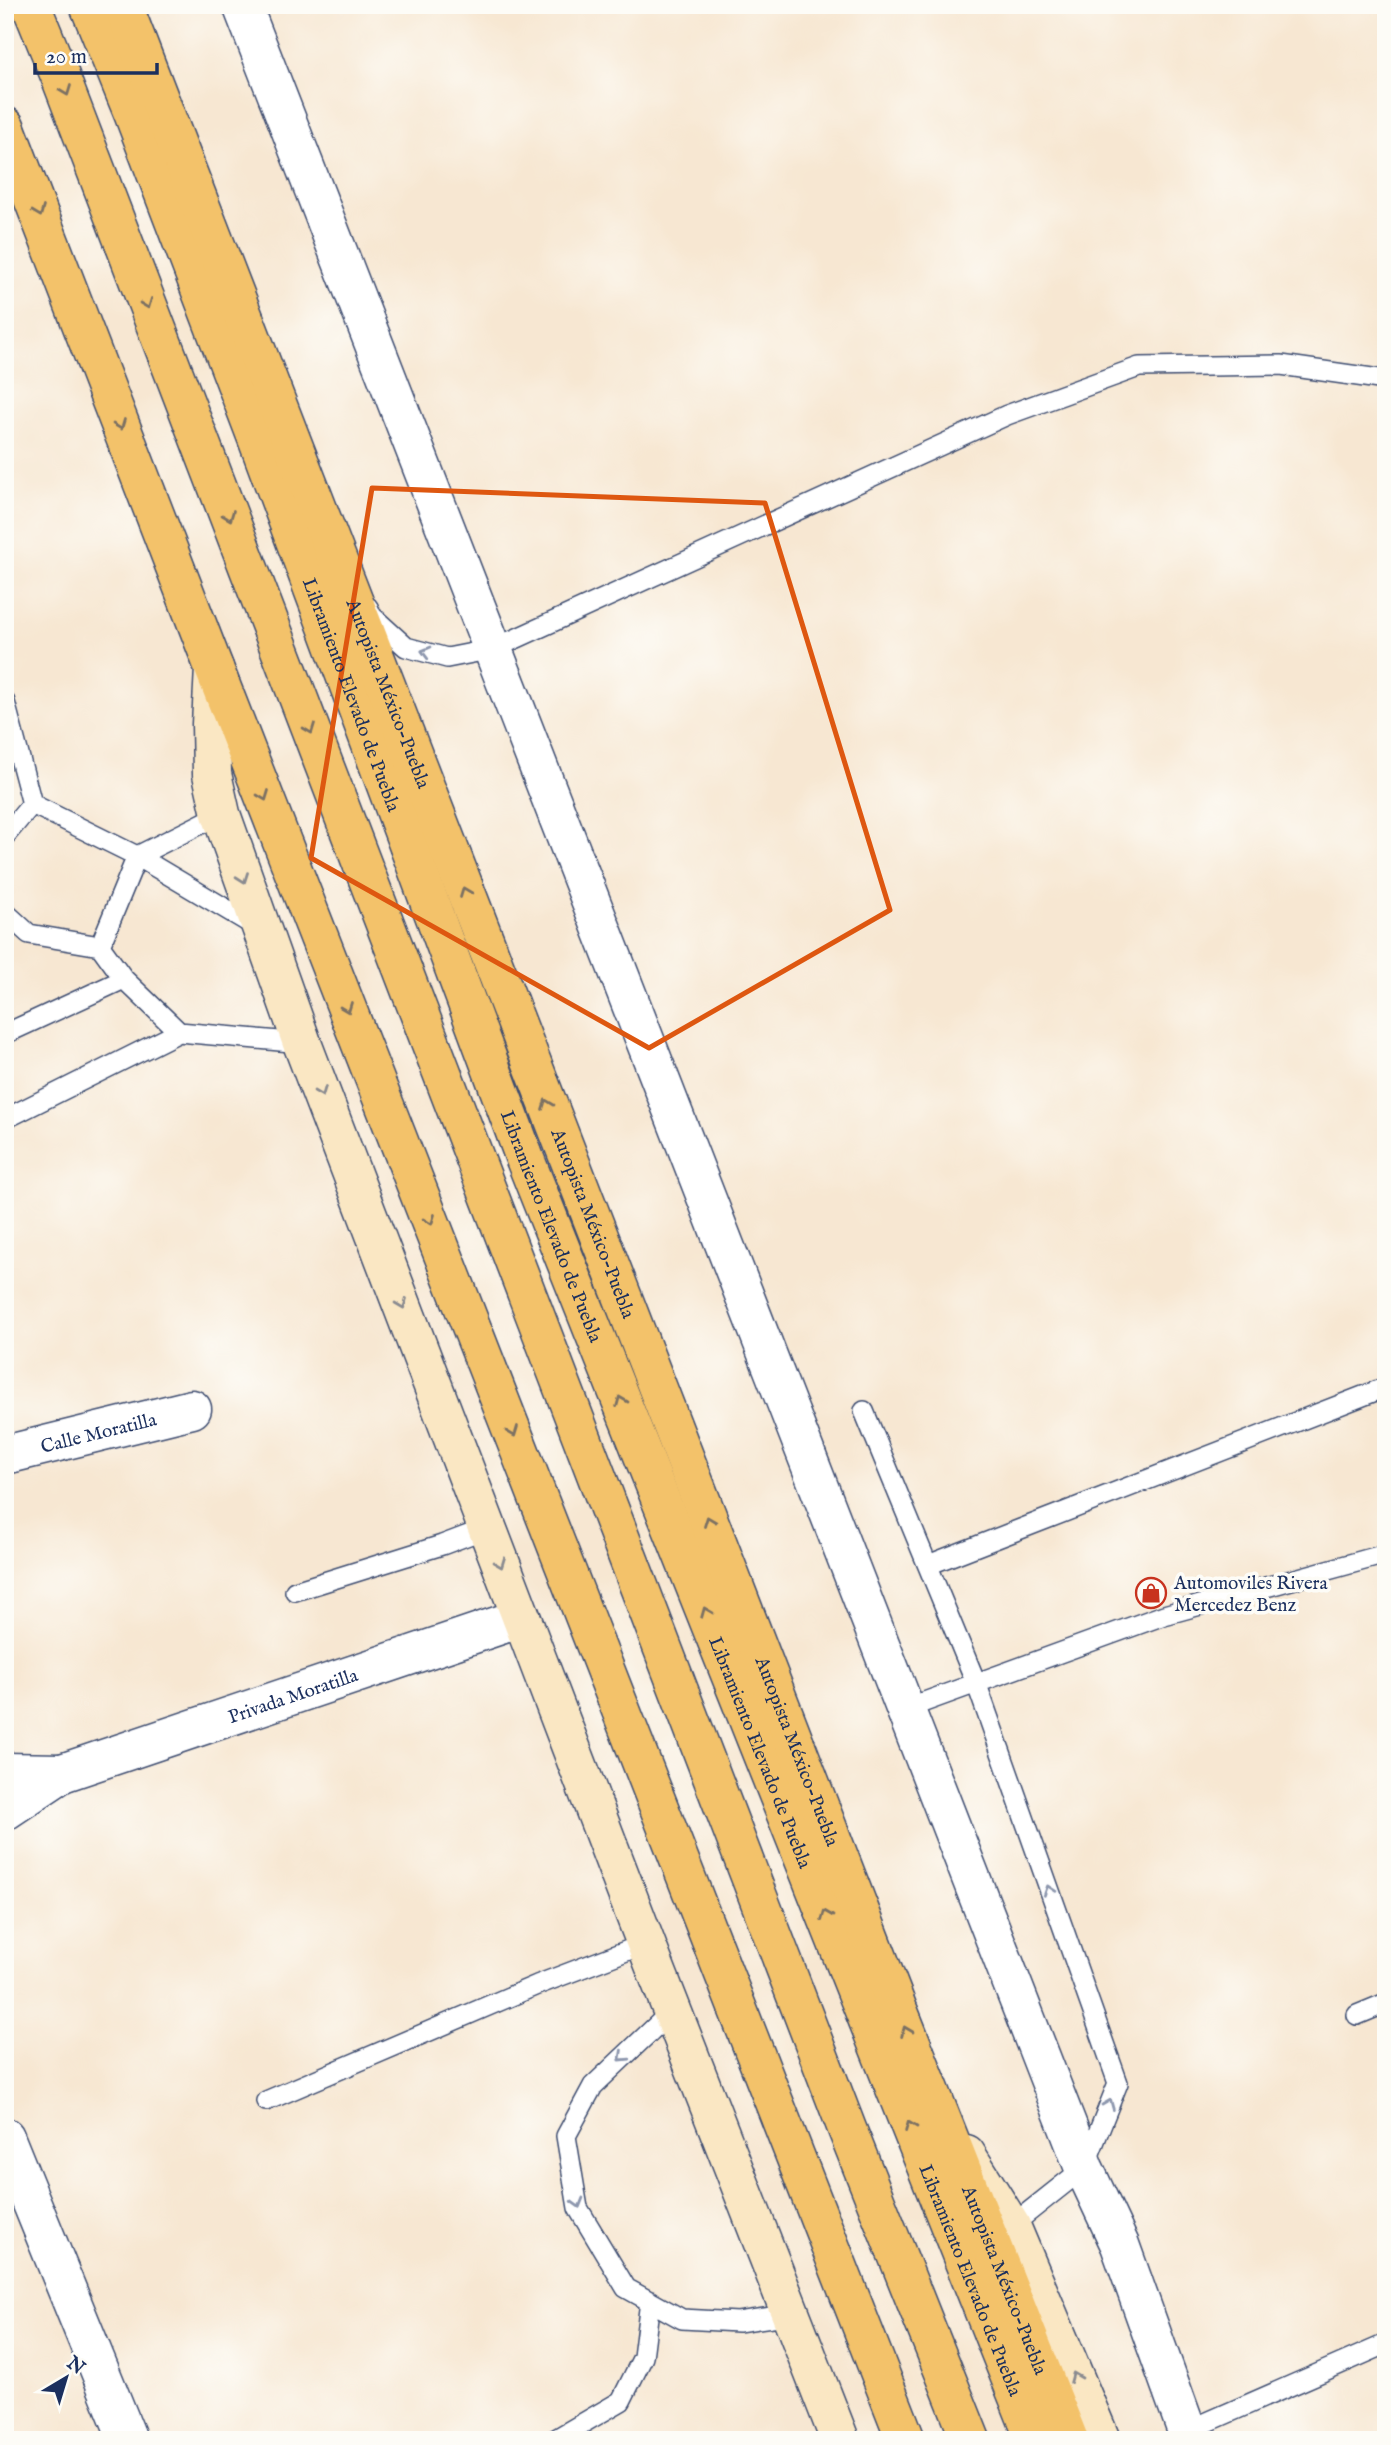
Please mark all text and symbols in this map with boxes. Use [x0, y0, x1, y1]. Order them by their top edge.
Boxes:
scale bar [35, 32, 158, 76]
text: 20 m [46, 44, 87, 71]
one-way arrow [58, 85, 72, 97]
one-way arrow [30, 206, 44, 218]
one-way arrow [139, 297, 153, 309]
one-way arrow [112, 418, 126, 430]
one-way arrow [220, 510, 234, 522]
street label: Libramiento Elevado de Puebla [296, 575, 405, 816]
street label: Autopista México-Puebla [339, 595, 435, 793]
one-way arrow [420, 646, 432, 660]
one-way arrow [302, 722, 316, 734]
one-way arrow [256, 790, 270, 802]
one-way arrow [235, 871, 249, 883]
one-way arrow [459, 886, 473, 898]
one-way arrow [339, 1001, 353, 1013]
one-way arrow [312, 1085, 326, 1097]
one-way arrow [541, 1098, 555, 1110]
street label: Libramiento Elevado de Puebla [494, 1107, 607, 1347]
street label: Autopista México-Puebla [544, 1125, 640, 1323]
one-way arrow [421, 1213, 435, 1225]
one-way arrow [394, 1298, 408, 1310]
one-way arrow [616, 1395, 630, 1407]
street label: Calle Moratilla [38, 1408, 160, 1460]
one-way arrow [504, 1425, 518, 1437]
one-way arrow [704, 1516, 718, 1528]
one-way arrow [492, 1556, 506, 1568]
place label: Automoviles Rivera Mercedez Benz [1173, 1572, 1329, 1618]
shop icon: Automoviles Rivera Mercedez Benz [1134, 1576, 1168, 1610]
one-way arrow [700, 1607, 714, 1619]
street label: Libramiento Elevado de Puebla [702, 1633, 816, 1873]
street label: Autopista México-Puebla [748, 1653, 844, 1851]
street label: Privada Moratilla [225, 1664, 362, 1730]
one-way arrow [1043, 1885, 1057, 1897]
one-way arrow [821, 1909, 835, 1921]
one-way arrow [901, 2025, 915, 2037]
one-way arrow [618, 2049, 631, 2061]
one-way arrow [1101, 2099, 1115, 2111]
one-way arrow [905, 2121, 919, 2133]
street label: Libramiento Elevado de Puebla [912, 2161, 1027, 2401]
street label: Autopista México-Puebla [955, 2182, 1052, 2379]
one-way arrow [570, 2197, 585, 2209]
north arrow [32, 2344, 102, 2414]
text: N [61, 2351, 90, 2381]
one-way arrow [1069, 2371, 1083, 2384]

